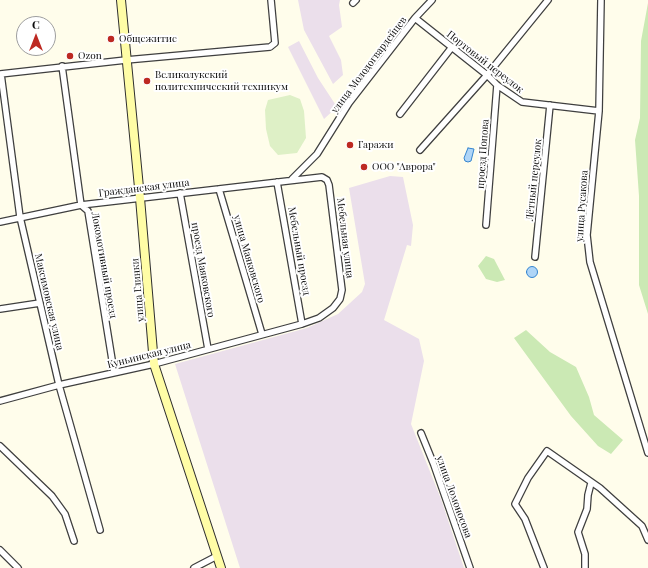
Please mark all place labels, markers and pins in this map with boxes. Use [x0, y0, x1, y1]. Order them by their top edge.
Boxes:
place label: Общежитие [119, 33, 177, 45]
marker: Общежитие [106, 34, 116, 44]
place label: Ozon [78, 50, 102, 62]
marker: Ozon [65, 51, 75, 61]
place label: Великолукский политехнический техникум [155, 69, 288, 92]
marker: Великолукский политехнический техникум [142, 76, 152, 86]
place label: Гаражи [358, 139, 393, 151]
marker: Гаражи [345, 140, 355, 150]
place label: ООО "Аврора" [372, 161, 436, 173]
marker: ООО "Аврора" [359, 162, 369, 172]

